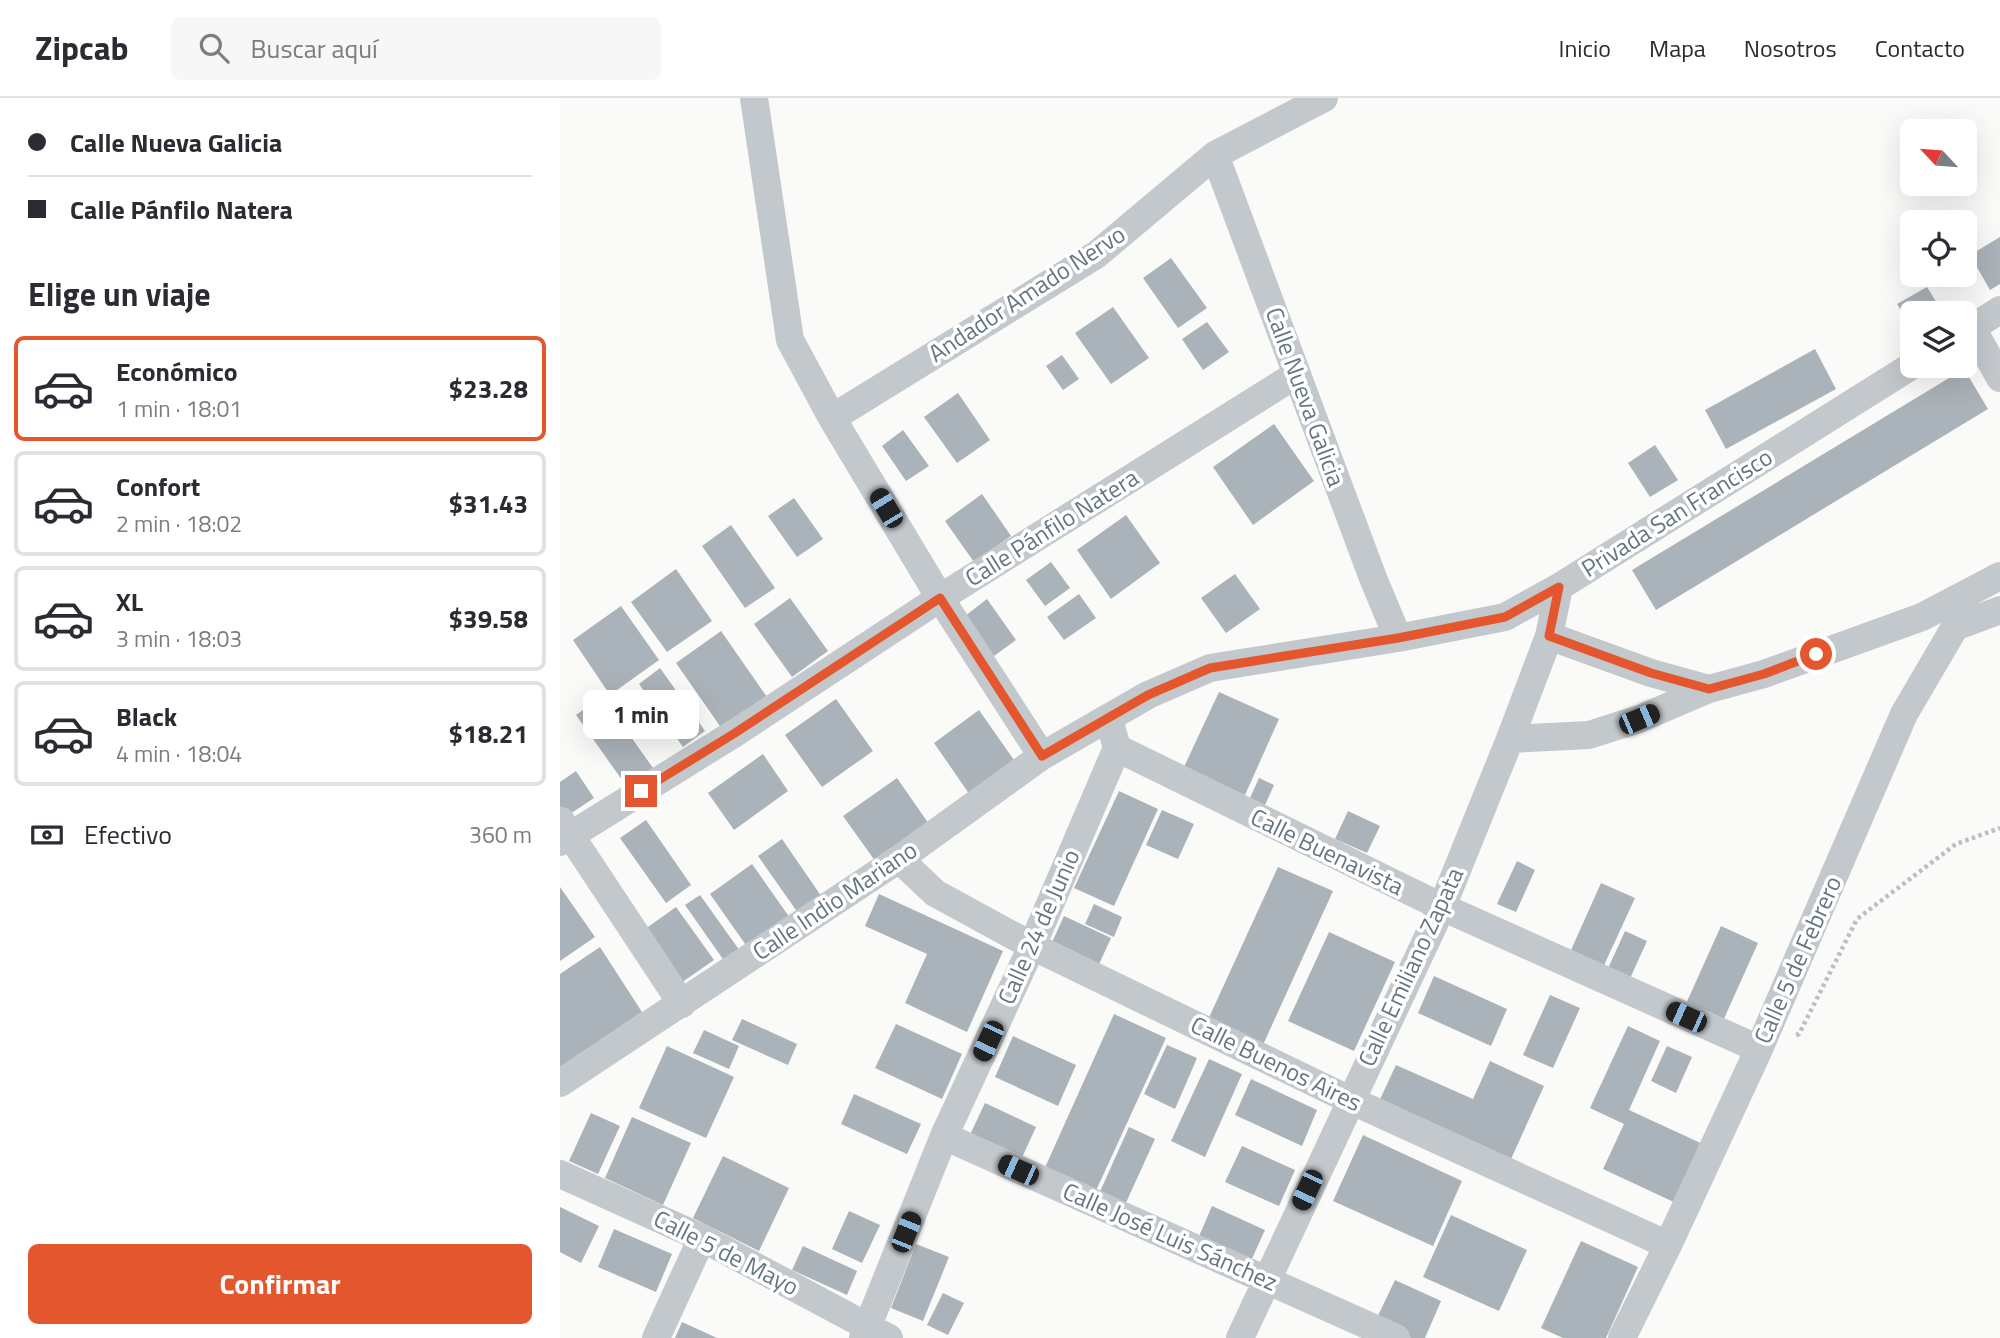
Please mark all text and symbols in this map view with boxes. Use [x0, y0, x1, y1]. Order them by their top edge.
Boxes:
search box [171, 17, 661, 80]
text: Zipcab [35, 23, 129, 73]
icon: search [195, 29, 233, 67]
text: Buscar aquí [251, 29, 378, 68]
text: Inicio [1559, 30, 1611, 66]
text: Mapa [1649, 30, 1706, 66]
text: Nosotros [1744, 30, 1837, 66]
text: Contacto [1875, 30, 1965, 66]
north arrow [1900, 119, 1978, 196]
map controls [1900, 119, 1977, 378]
text: Calle Nueva Galicia [70, 123, 282, 162]
text: Calle Pánfilo Natera [70, 190, 293, 229]
button: locate [1900, 210, 1977, 287]
street label: Andador Amado Nervo [921, 216, 1132, 370]
text: Elige un viaje [28, 270, 211, 318]
button: layers [1900, 301, 1977, 378]
street label: Calle Nueva Galicia [1257, 302, 1355, 491]
text: Económico [116, 352, 238, 391]
icon: car [32, 357, 95, 420]
text: $23.28 [449, 369, 528, 408]
text: 1 min · 18:01 [116, 391, 242, 426]
street label: Privada San Francisco [1574, 439, 1779, 586]
street label: Calle Pánfilo Natera [958, 459, 1145, 595]
text: Confort [116, 467, 200, 506]
icon: car [32, 472, 95, 535]
text: $31.43 [449, 484, 528, 523]
car [867, 485, 906, 531]
text: 2 min · 18:02 [116, 506, 242, 541]
text: XL [116, 582, 143, 621]
icon: car [32, 587, 95, 650]
text: $39.58 [449, 599, 528, 638]
text: 3 min · 18:03 [116, 621, 242, 656]
route start [1800, 638, 1832, 670]
callout: 1 min [583, 690, 699, 738]
text: Black [116, 697, 177, 736]
text: 1 min [613, 697, 669, 732]
car [1616, 701, 1663, 737]
icon: car [32, 702, 95, 765]
text: $18.21 [449, 714, 528, 753]
text: 4 min · 18:04 [116, 736, 242, 771]
route end [625, 775, 657, 807]
street label: Calle Buenavista [1245, 798, 1410, 904]
text: Efectivo [84, 815, 172, 854]
icon: cash [28, 816, 66, 854]
text: 360 m [469, 817, 532, 852]
street label: Calle Indio Mariano [745, 832, 924, 969]
street label: Calle 24 de Junio [988, 843, 1088, 1010]
street label: Calle Emiliano Zapata [1348, 861, 1472, 1072]
street label: Calle 5 de Febrero [1744, 870, 1850, 1049]
car [1663, 999, 1710, 1035]
street label: Calle Buenos Aires [1185, 1006, 1368, 1120]
car [970, 1018, 1007, 1064]
car [995, 1152, 1042, 1188]
car [1289, 1167, 1326, 1213]
street label: Calle José Luis Sánchez [1057, 1173, 1284, 1300]
street label: Calle 5 de Mayo [648, 1200, 805, 1304]
car [889, 1209, 924, 1255]
button: Confirmar [28, 1244, 532, 1324]

